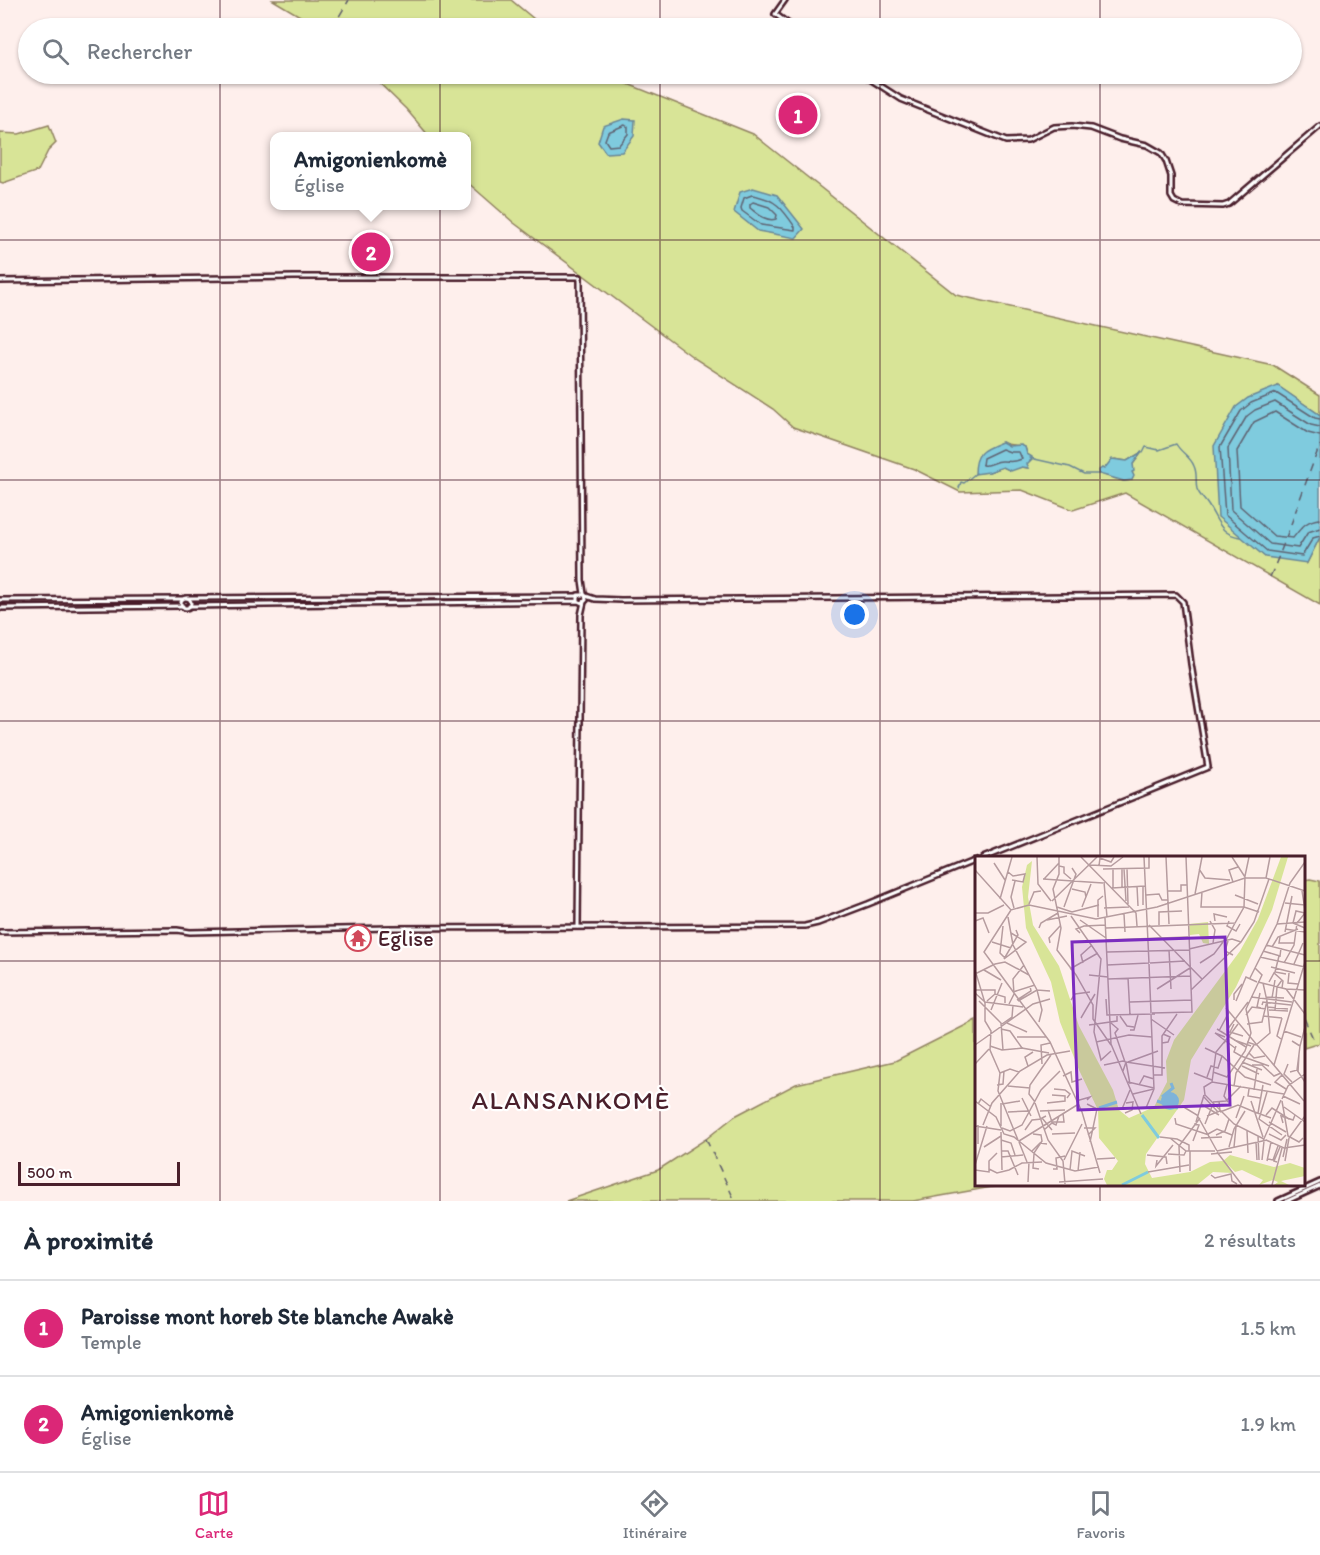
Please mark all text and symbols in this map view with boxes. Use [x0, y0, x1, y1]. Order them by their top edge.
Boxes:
search box [18, 18, 1302, 84]
icon: search [39, 35, 72, 68]
text: Rechercher [87, 38, 192, 65]
pin: 1 [778, 92, 818, 138]
popup [270, 132, 471, 210]
text: Amigonienkomè [294, 146, 447, 173]
text: Église [294, 173, 345, 197]
pin: 2 [352, 230, 391, 274]
your location [840, 600, 869, 629]
inset map [975, 856, 1305, 1186]
temple icon: Eglise [343, 923, 373, 953]
place label: Eglise [378, 925, 434, 952]
district label: ALANSANKOMÈ [471, 1084, 671, 1116]
scale bar [18, 1159, 180, 1186]
text: 500 m [27, 1163, 72, 1182]
text: À proximité [24, 1224, 153, 1256]
text: 2 résultats [1204, 1228, 1296, 1252]
text: Paroisse mont horeb Ste blanche Awakè [81, 1303, 454, 1330]
text: 1 [39, 1316, 48, 1340]
text: 1.5 km [1240, 1316, 1296, 1340]
text: Temple [81, 1330, 142, 1354]
text: Amigonienkomè [81, 1399, 234, 1426]
text: 2 [38, 1412, 49, 1436]
text: 1.9 km [1240, 1412, 1296, 1436]
text: Église [81, 1426, 132, 1450]
tab: Carte [195, 1487, 233, 1542]
tab: Itinéraire [623, 1487, 687, 1542]
tab: Favoris [1077, 1487, 1125, 1542]

